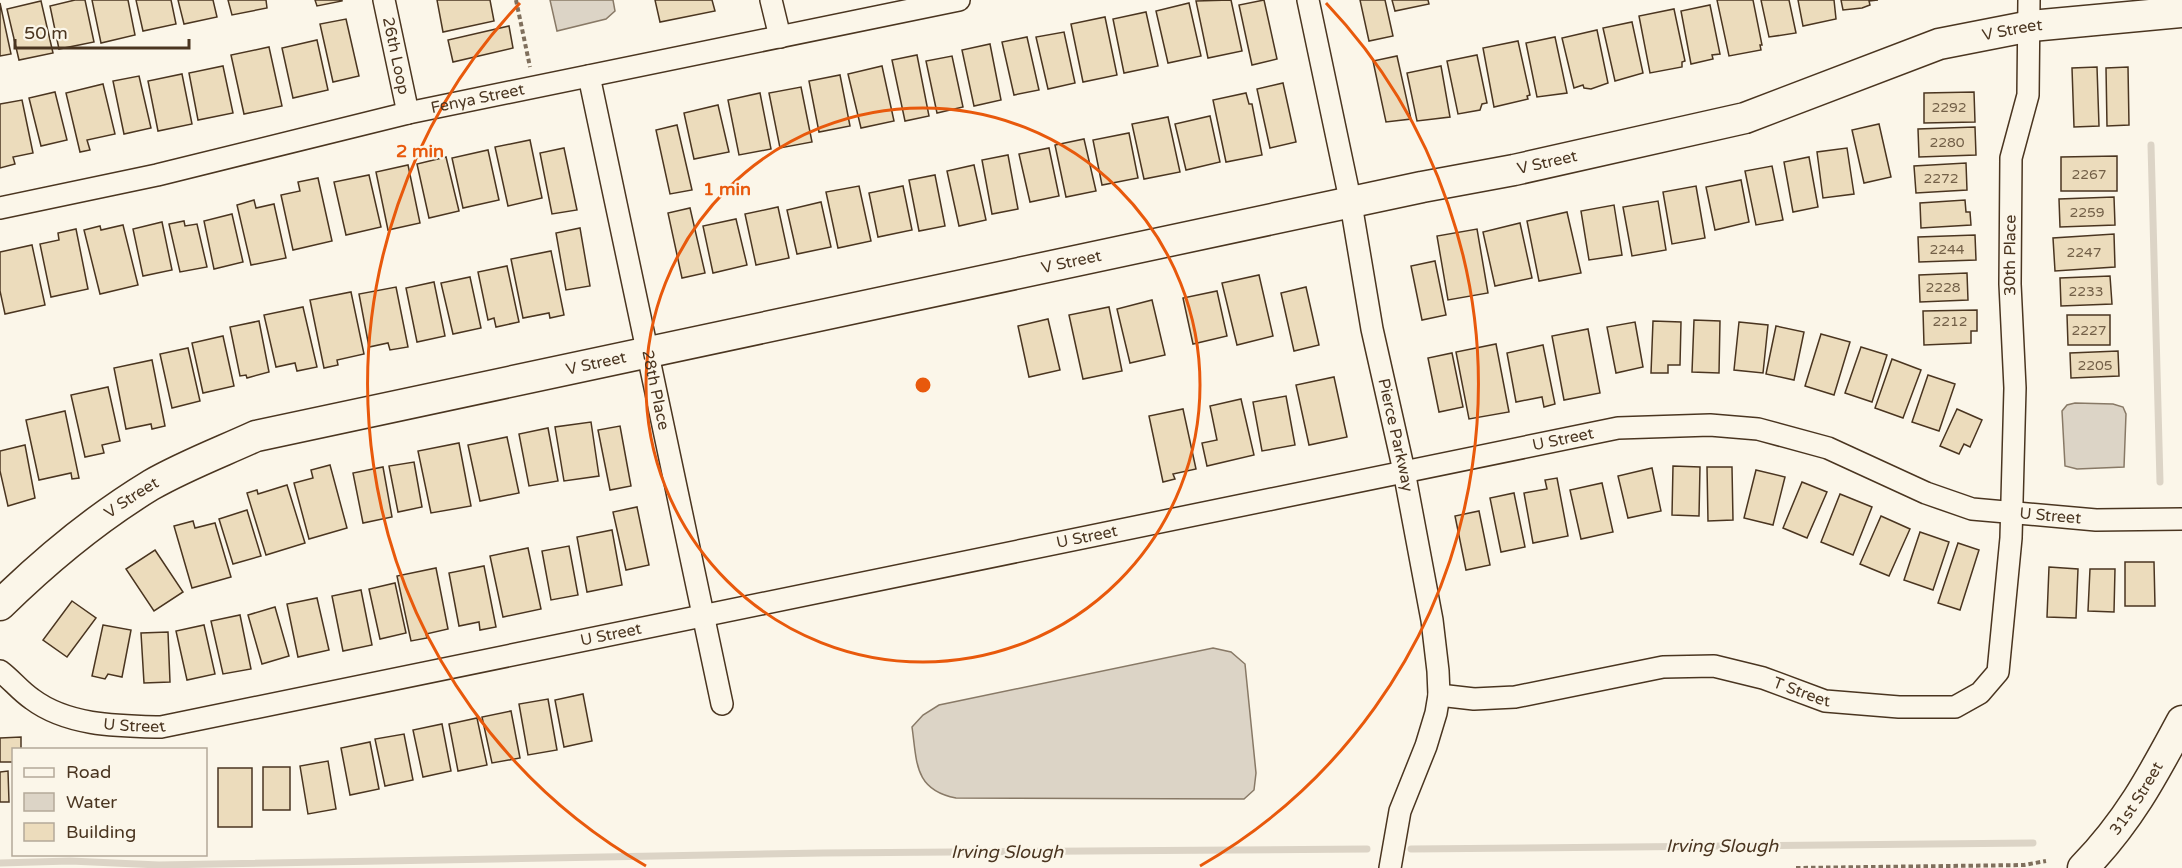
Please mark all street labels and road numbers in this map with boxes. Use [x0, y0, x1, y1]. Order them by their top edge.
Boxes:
street label: 26th Loop [378, 15, 414, 96]
street label: V Street [1980, 15, 2043, 45]
street label: Fenya Street [429, 79, 526, 118]
street label: V Street [1515, 146, 1579, 179]
street label: 30th Place [2000, 214, 2021, 296]
street label: V Street [1039, 246, 1103, 278]
street label: V Street [564, 347, 628, 380]
street label: 28th Place [637, 348, 674, 432]
street label: Pierce Parkway [1373, 377, 1418, 494]
street label: U Street [1531, 423, 1595, 455]
street label: V Street [100, 473, 162, 523]
street label: U Street [2018, 503, 2082, 529]
street label: U Street [1055, 521, 1119, 553]
street label: U Street [578, 619, 643, 651]
street label: T Street [1770, 673, 1831, 711]
street label: U Street [102, 714, 167, 737]
street label: 31st Street [2105, 758, 2168, 839]

